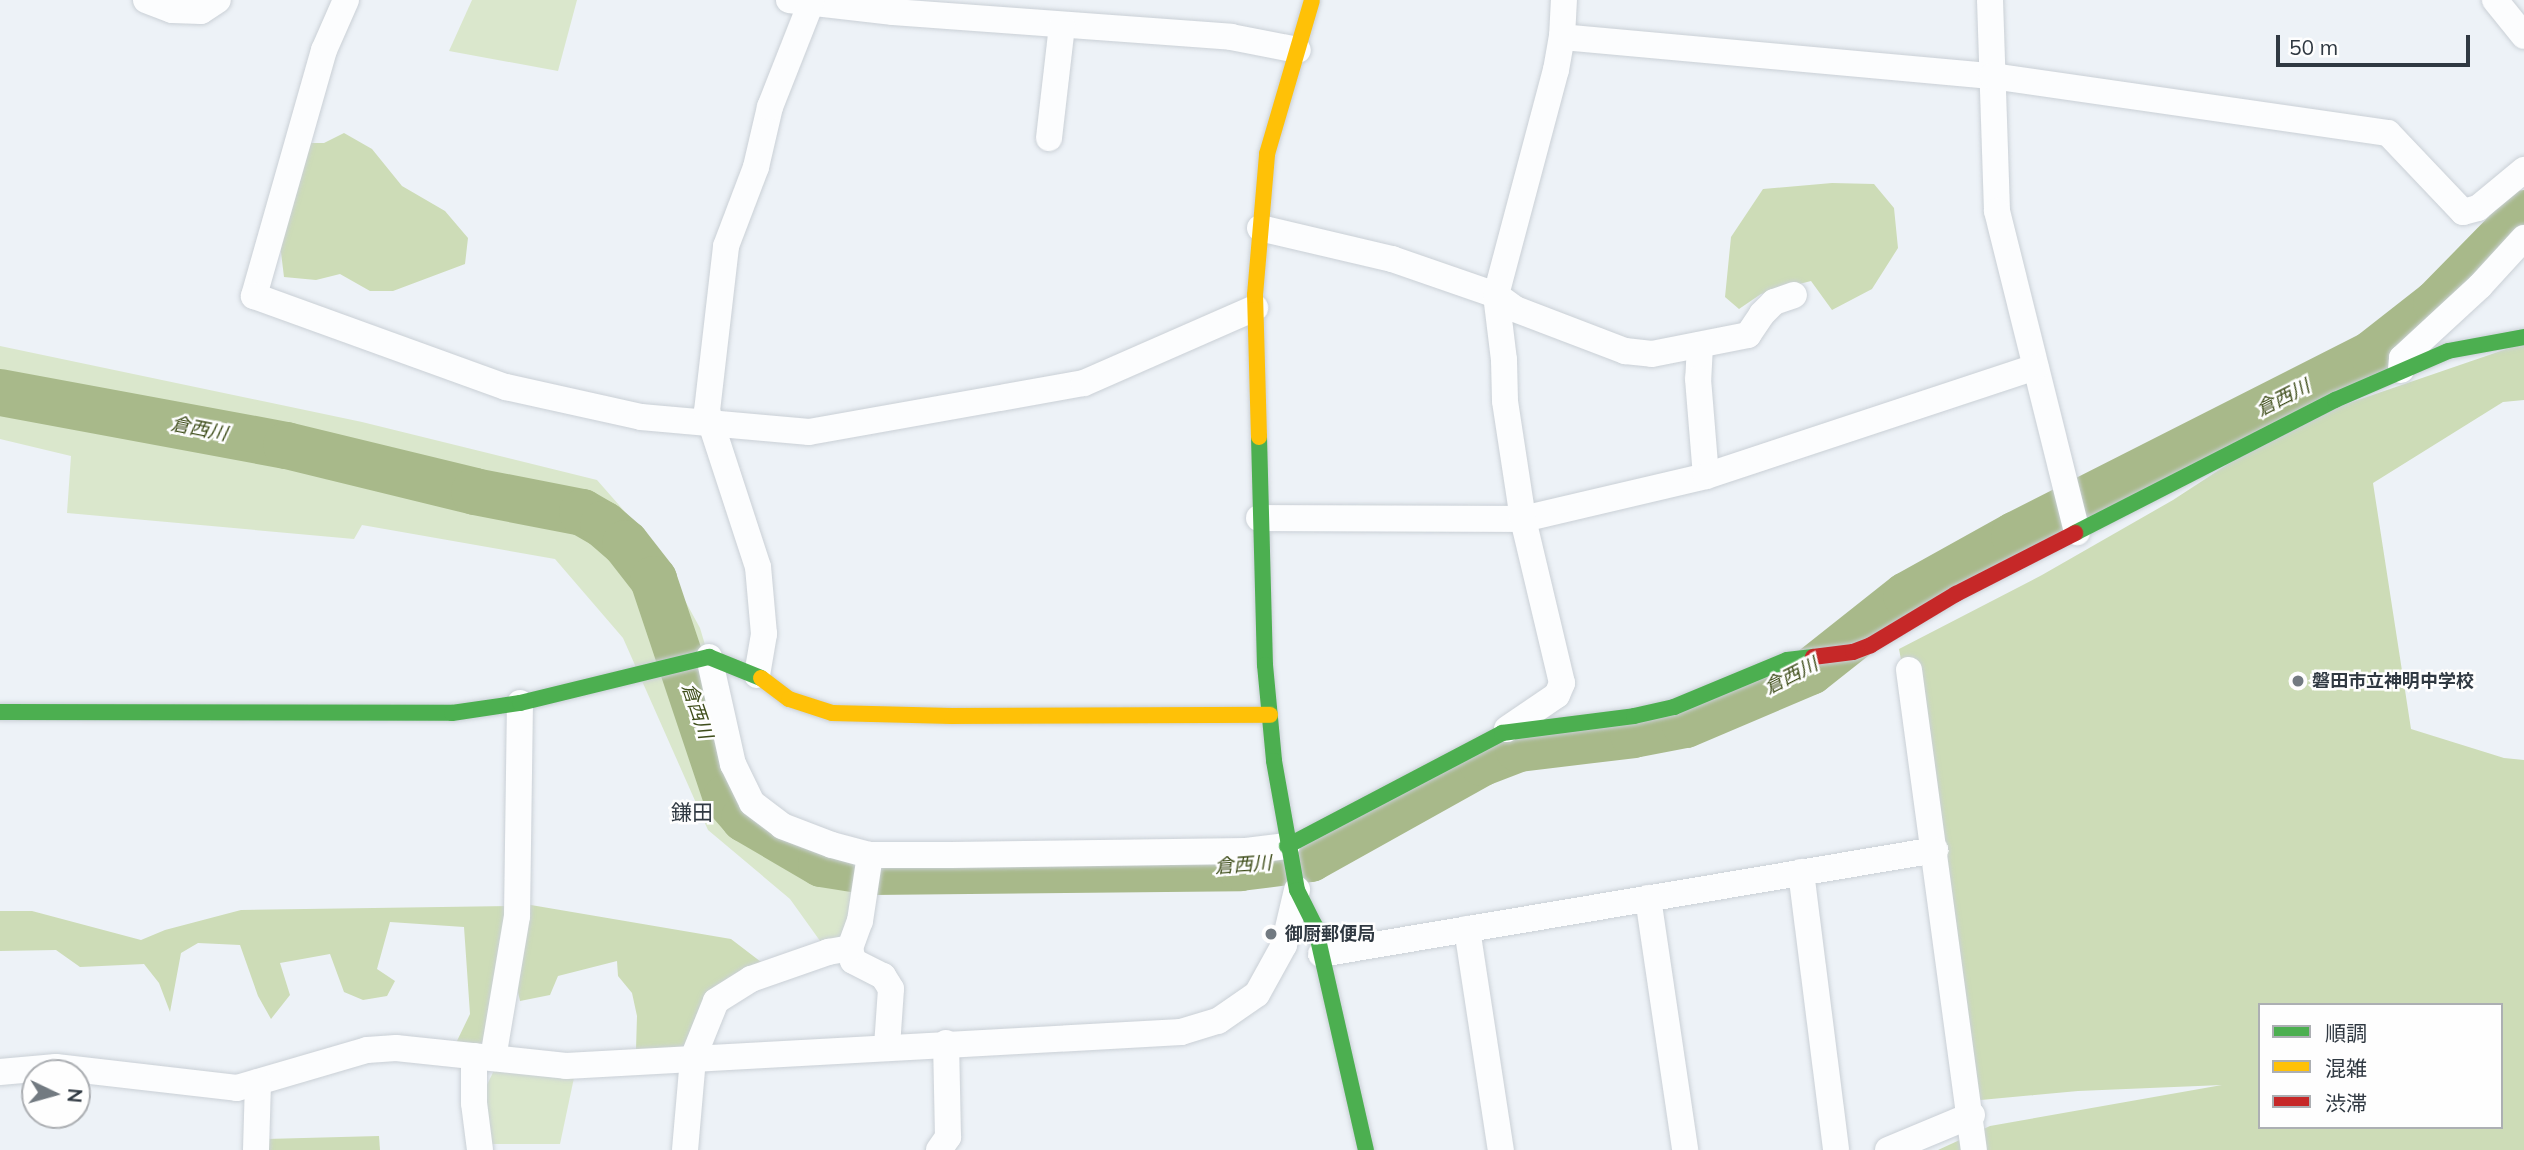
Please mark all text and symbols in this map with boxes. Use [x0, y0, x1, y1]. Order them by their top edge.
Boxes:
scale bar [2279, 21, 2473, 65]
text: 50 m [2289, 34, 2338, 60]
water label: 倉西川 [2252, 375, 2314, 421]
water label: 倉西川 [169, 412, 229, 446]
water label: 倉西川 [1760, 653, 1822, 699]
place label: 磐田市立神明中学校 [2312, 670, 2474, 692]
marker: 磐田市立神明中学校 [2290, 673, 2306, 689]
water label: 倉西川 [677, 680, 717, 742]
district label: 鎌田 [671, 799, 713, 825]
water label: 倉西川 [1214, 852, 1272, 878]
place label: 御厨郵便局 [1285, 923, 1375, 945]
marker: 御厨郵便局 [1263, 926, 1279, 942]
legend [2258, 1003, 2503, 1129]
text: 順調 [2325, 1020, 2367, 1046]
text: 混雑 [2325, 1055, 2367, 1081]
north arrow [21, 1059, 91, 1129]
text: N [62, 1087, 88, 1104]
text: 渋滞 [2325, 1090, 2367, 1116]

